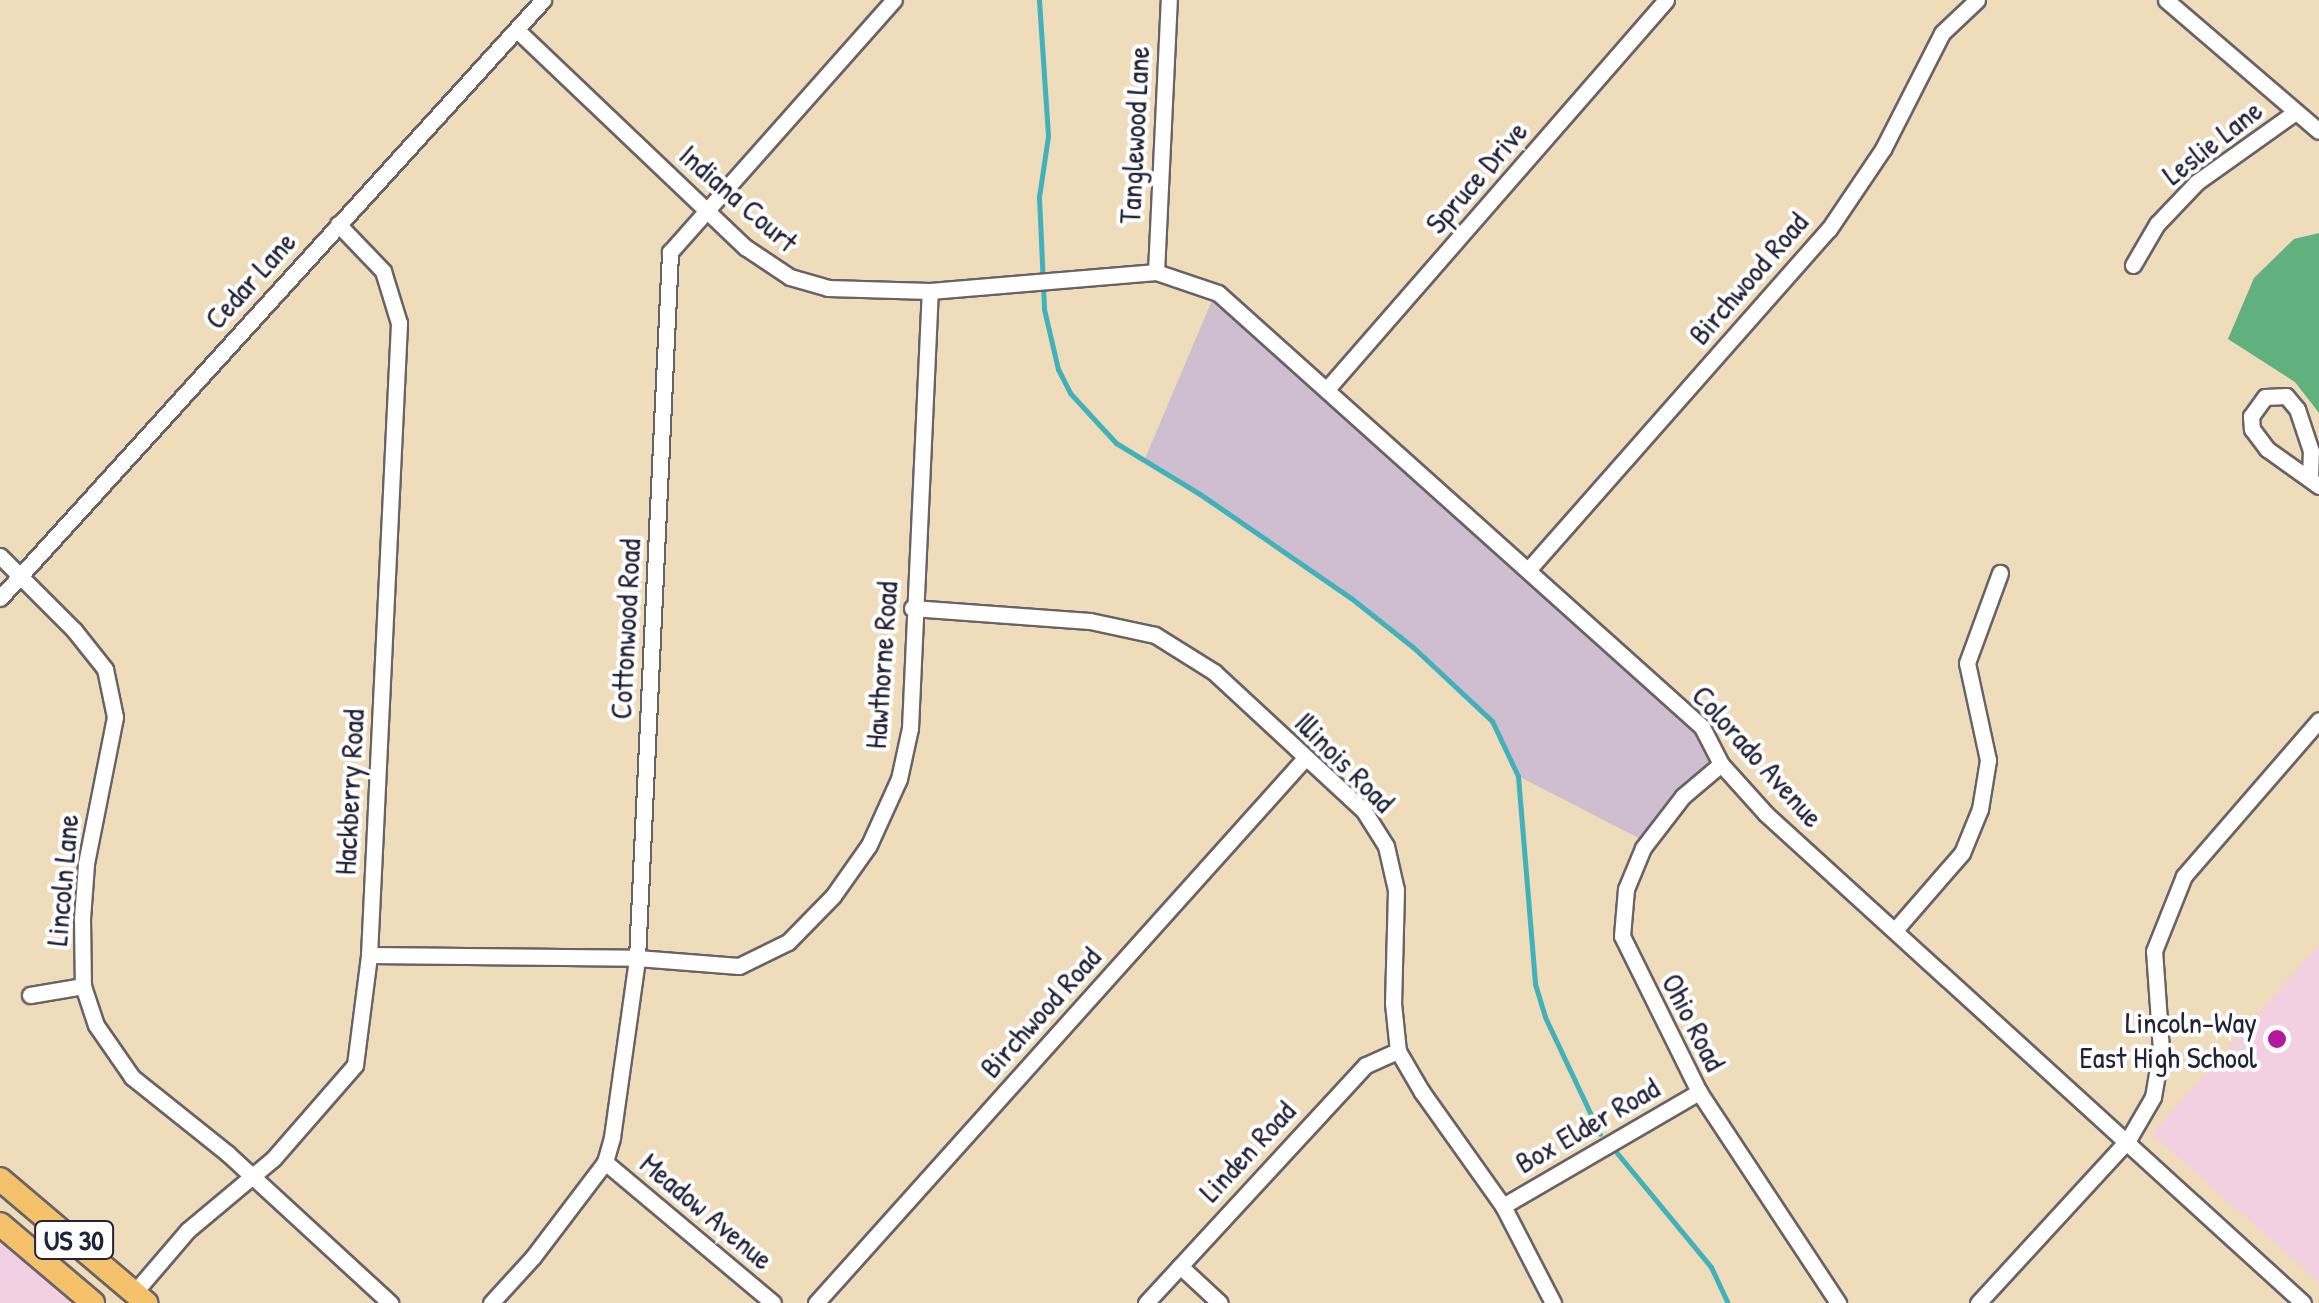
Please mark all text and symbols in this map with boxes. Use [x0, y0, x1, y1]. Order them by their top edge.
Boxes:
street label: Tanglewood Lane [1111, 45, 1157, 225]
street label: Leslie Lane [2155, 92, 2269, 192]
street label: Spruce Drive [1417, 113, 1535, 241]
street label: Indiana Court [672, 137, 806, 259]
street label: Birchwood Road [1681, 204, 1815, 352]
street label: Cedar Lane [197, 224, 303, 336]
street label: Cottonwood Road [602, 538, 648, 720]
street label: Hawthorne Road [857, 580, 905, 750]
street label: Colorado Avenue [1685, 678, 1831, 834]
street label: Illinois Road [1287, 704, 1403, 820]
street label: Hackberry Road [327, 708, 371, 876]
street label: Lincoln Lane [38, 813, 86, 947]
street label: Birchwood Road [972, 939, 1108, 1085]
street label: Ohio Road [1654, 967, 1734, 1077]
place label: Lincoln-Way East High School [2079, 1004, 2257, 1074]
marker: Lincoln-Way East High School [2266, 1028, 2288, 1050]
street label: Box Elder Road [1509, 1069, 1665, 1181]
street label: Linden Road [1191, 1093, 1303, 1209]
street label: Meadow Avenue [633, 1145, 781, 1277]
road number: US 30 [34, 1217, 114, 1263]

